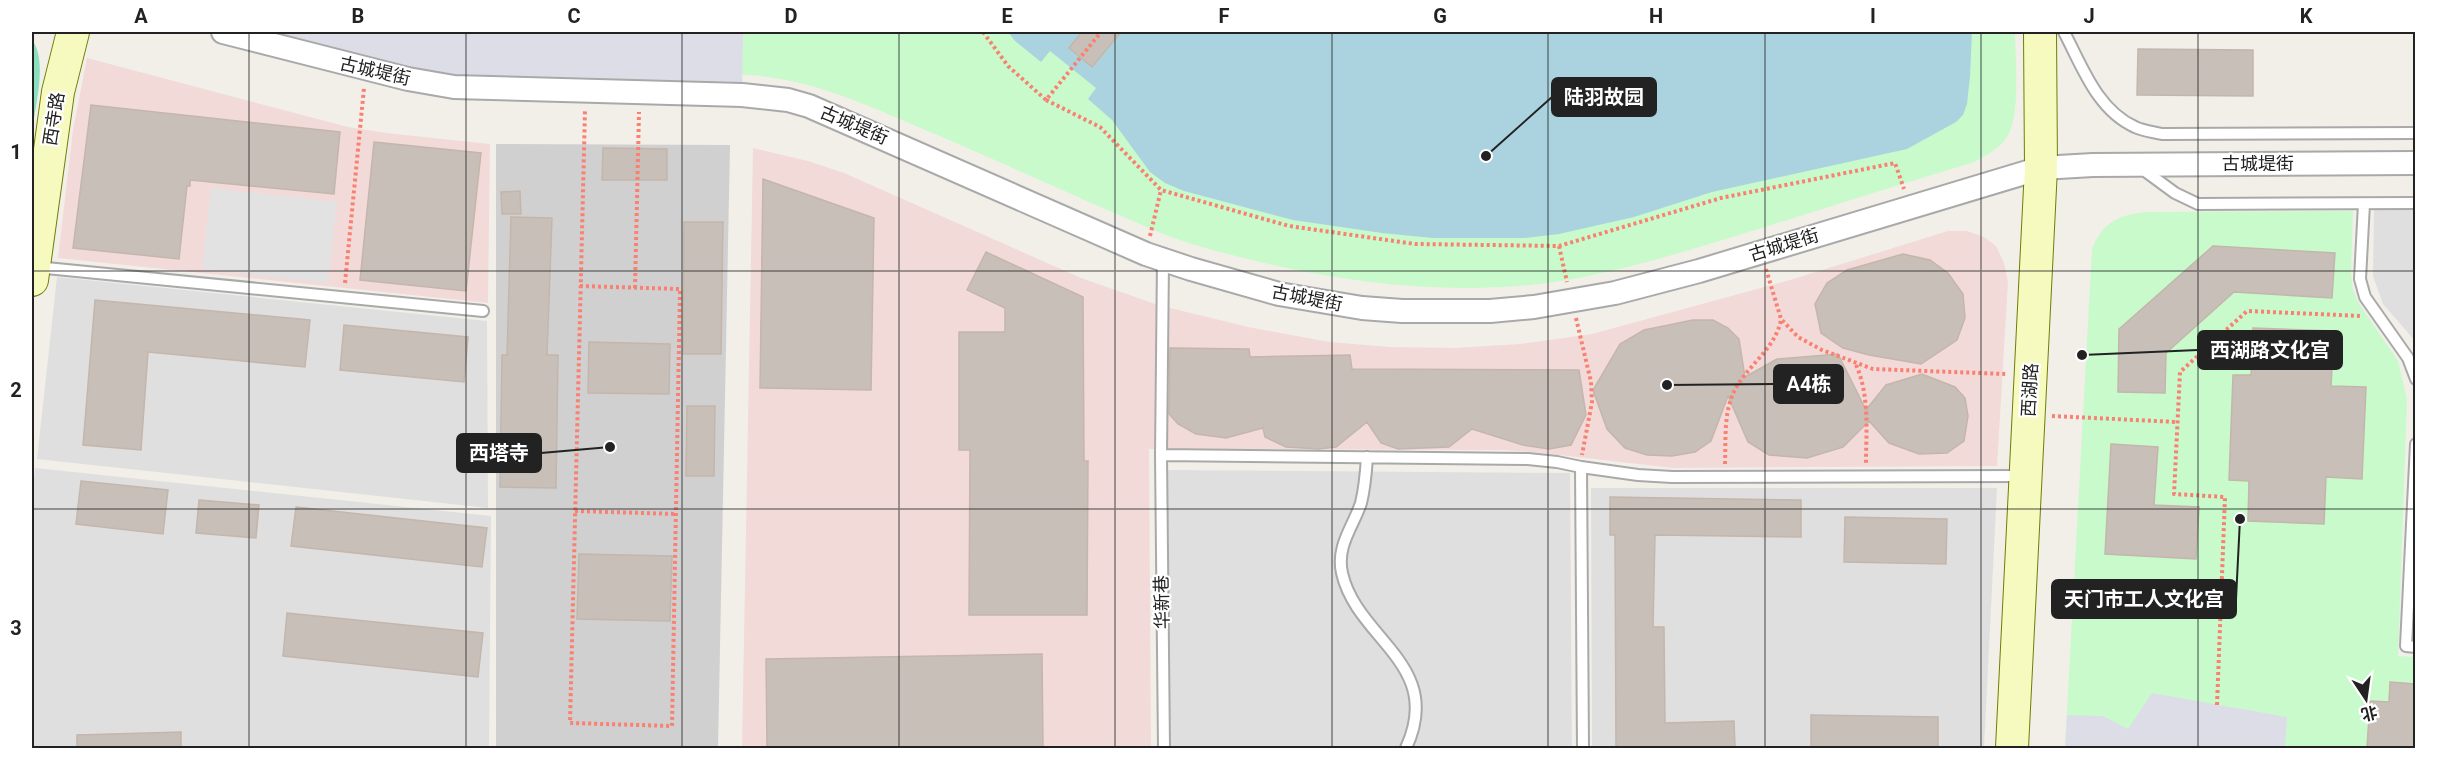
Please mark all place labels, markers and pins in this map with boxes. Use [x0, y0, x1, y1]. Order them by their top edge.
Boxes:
callout: 陆羽故园 [1552, 78, 1656, 116]
callout: 西湖路文化宫 [2198, 331, 2342, 369]
callout: A4栋 [1774, 365, 1843, 403]
callout: 西塔寺 [457, 434, 541, 472]
callout: 天门市工人文化宫 [2052, 580, 2236, 618]

